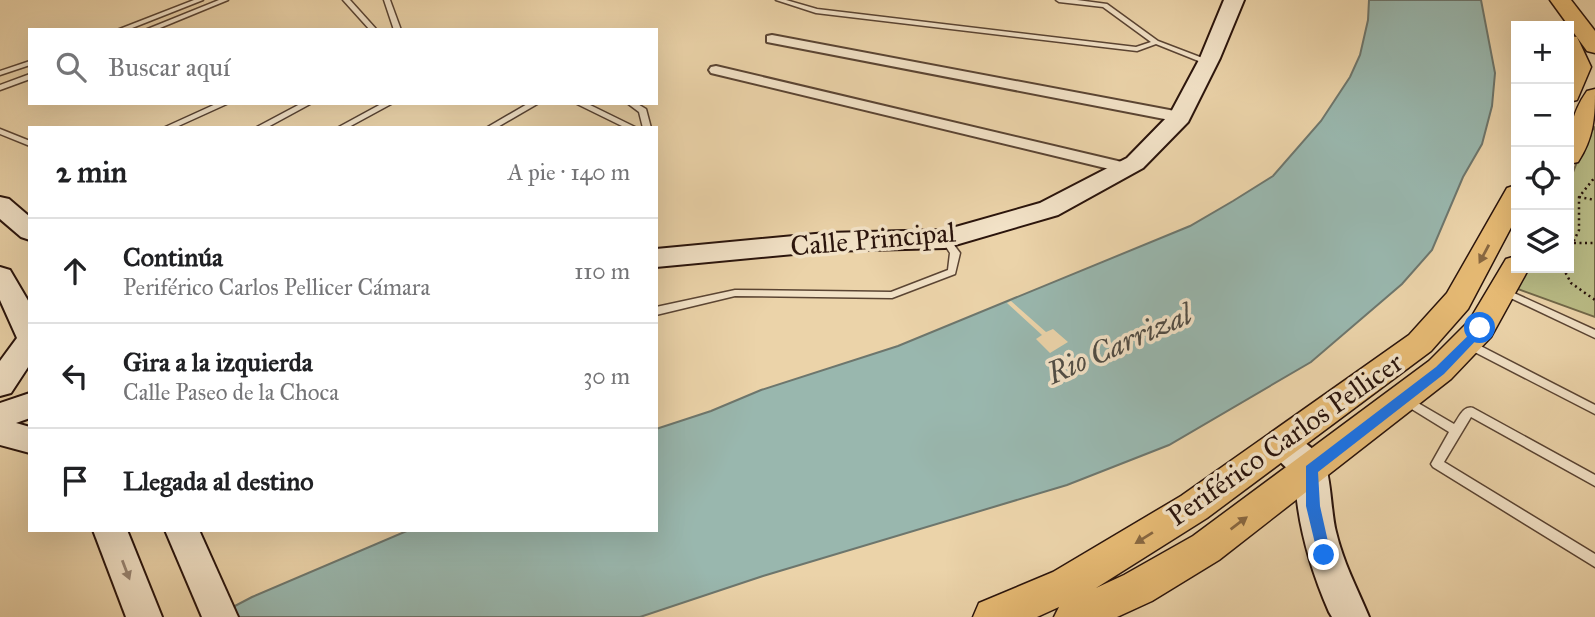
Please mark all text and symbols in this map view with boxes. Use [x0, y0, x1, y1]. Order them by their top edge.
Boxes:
map controls [1511, 21, 1574, 273]
button: + [1511, 21, 1574, 84]
search box [28, 28, 658, 105]
icon: search [52, 48, 90, 86]
text: Buscar aquí [108, 51, 230, 83]
button: − [1511, 84, 1574, 147]
button: locate [1511, 147, 1574, 210]
text: 2 min [56, 154, 127, 190]
text: A pie · 140 m [508, 158, 630, 186]
button: layers [1511, 210, 1574, 273]
street label: Calle Principal [789, 214, 958, 264]
text: Continúa [123, 241, 223, 273]
one-way arrow [1478, 244, 1490, 264]
icon: ahead [56, 252, 94, 290]
text: 110 m [574, 257, 630, 285]
text: Periférico Carlos Pellicer Cámara [123, 273, 430, 301]
water label: Rio Carrizal [1040, 295, 1200, 392]
route start [1464, 312, 1495, 343]
street label: Periférico Carlos Pellicer [1161, 344, 1410, 533]
text: Gira a la izquierda [123, 346, 313, 378]
icon: left [56, 357, 94, 395]
text: 30 m [583, 362, 630, 390]
text: Calle Paseo de la Choca [123, 378, 339, 406]
icon: arrive [56, 462, 94, 500]
text: Llegada al destino [123, 465, 314, 497]
one-way arrow [1230, 516, 1248, 530]
one-way arrow [1135, 531, 1154, 544]
route end [1308, 539, 1339, 570]
one-way arrow [120, 559, 131, 580]

